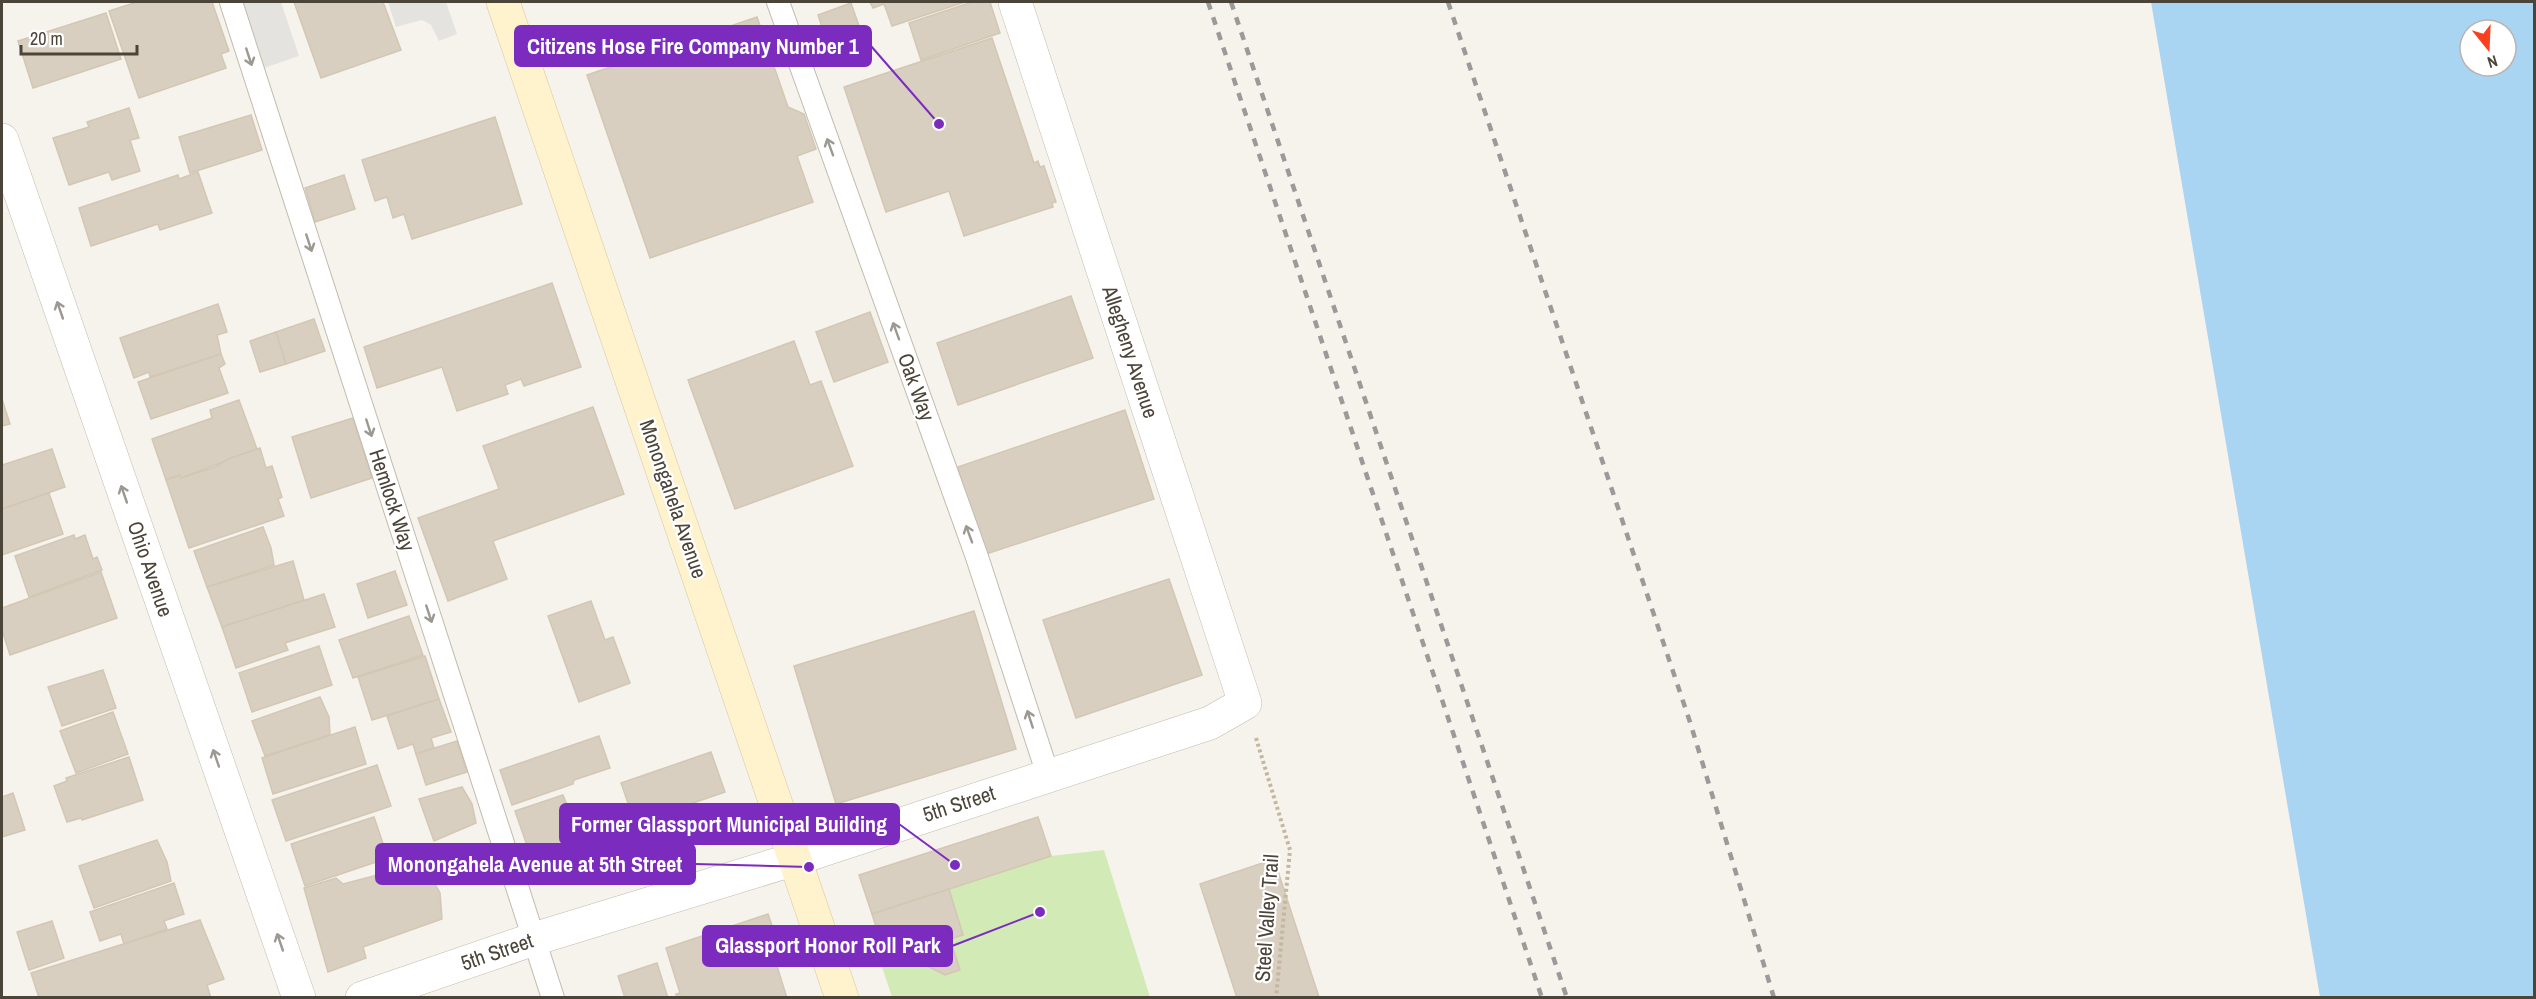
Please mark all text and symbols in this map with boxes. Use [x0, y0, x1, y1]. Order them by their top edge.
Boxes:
scale bar [21, 18, 136, 56]
north arrow [2458, 18, 2518, 78]
text: 20 m [30, 26, 63, 51]
callout: Citizens Hose Fire Company Number 1 [515, 26, 871, 66]
text: Citizens Hose Fire Company Number 1 [527, 31, 860, 61]
one-way arrow [244, 47, 255, 66]
text: N [2485, 50, 2501, 74]
one-way arrow [824, 138, 835, 157]
one-way arrow [304, 233, 315, 252]
street label: Allegheny Avenue [1095, 281, 1166, 422]
one-way arrow [54, 301, 65, 320]
one-way arrow [890, 322, 901, 340]
street label: Oak Way [891, 349, 942, 425]
street label: Monongahela Avenue [633, 415, 714, 582]
one-way arrow [364, 418, 375, 437]
street label: Hemlock Way [362, 445, 423, 555]
one-way arrow [118, 485, 129, 504]
street label: Ohio Avenue [121, 517, 180, 621]
one-way arrow [963, 525, 974, 544]
one-way arrow [424, 604, 435, 623]
one-way arrow [1023, 710, 1034, 729]
one-way arrow [209, 749, 220, 768]
street label: 5th Street [919, 778, 999, 829]
callout: Former Glassport Municipal Building [560, 804, 899, 844]
text: Former Glassport Municipal Building [571, 809, 887, 839]
callout: Monongahela Avenue at 5th Street [376, 844, 695, 884]
text: Monongahela Avenue at 5th Street [388, 849, 682, 879]
street label: Steel Valley Trail [1248, 853, 1285, 983]
street label: 5th Street [457, 926, 537, 977]
callout: Glassport Honor Roll Park [703, 926, 952, 966]
text: Glassport Honor Roll Park [715, 930, 942, 960]
one-way arrow [273, 933, 284, 952]

